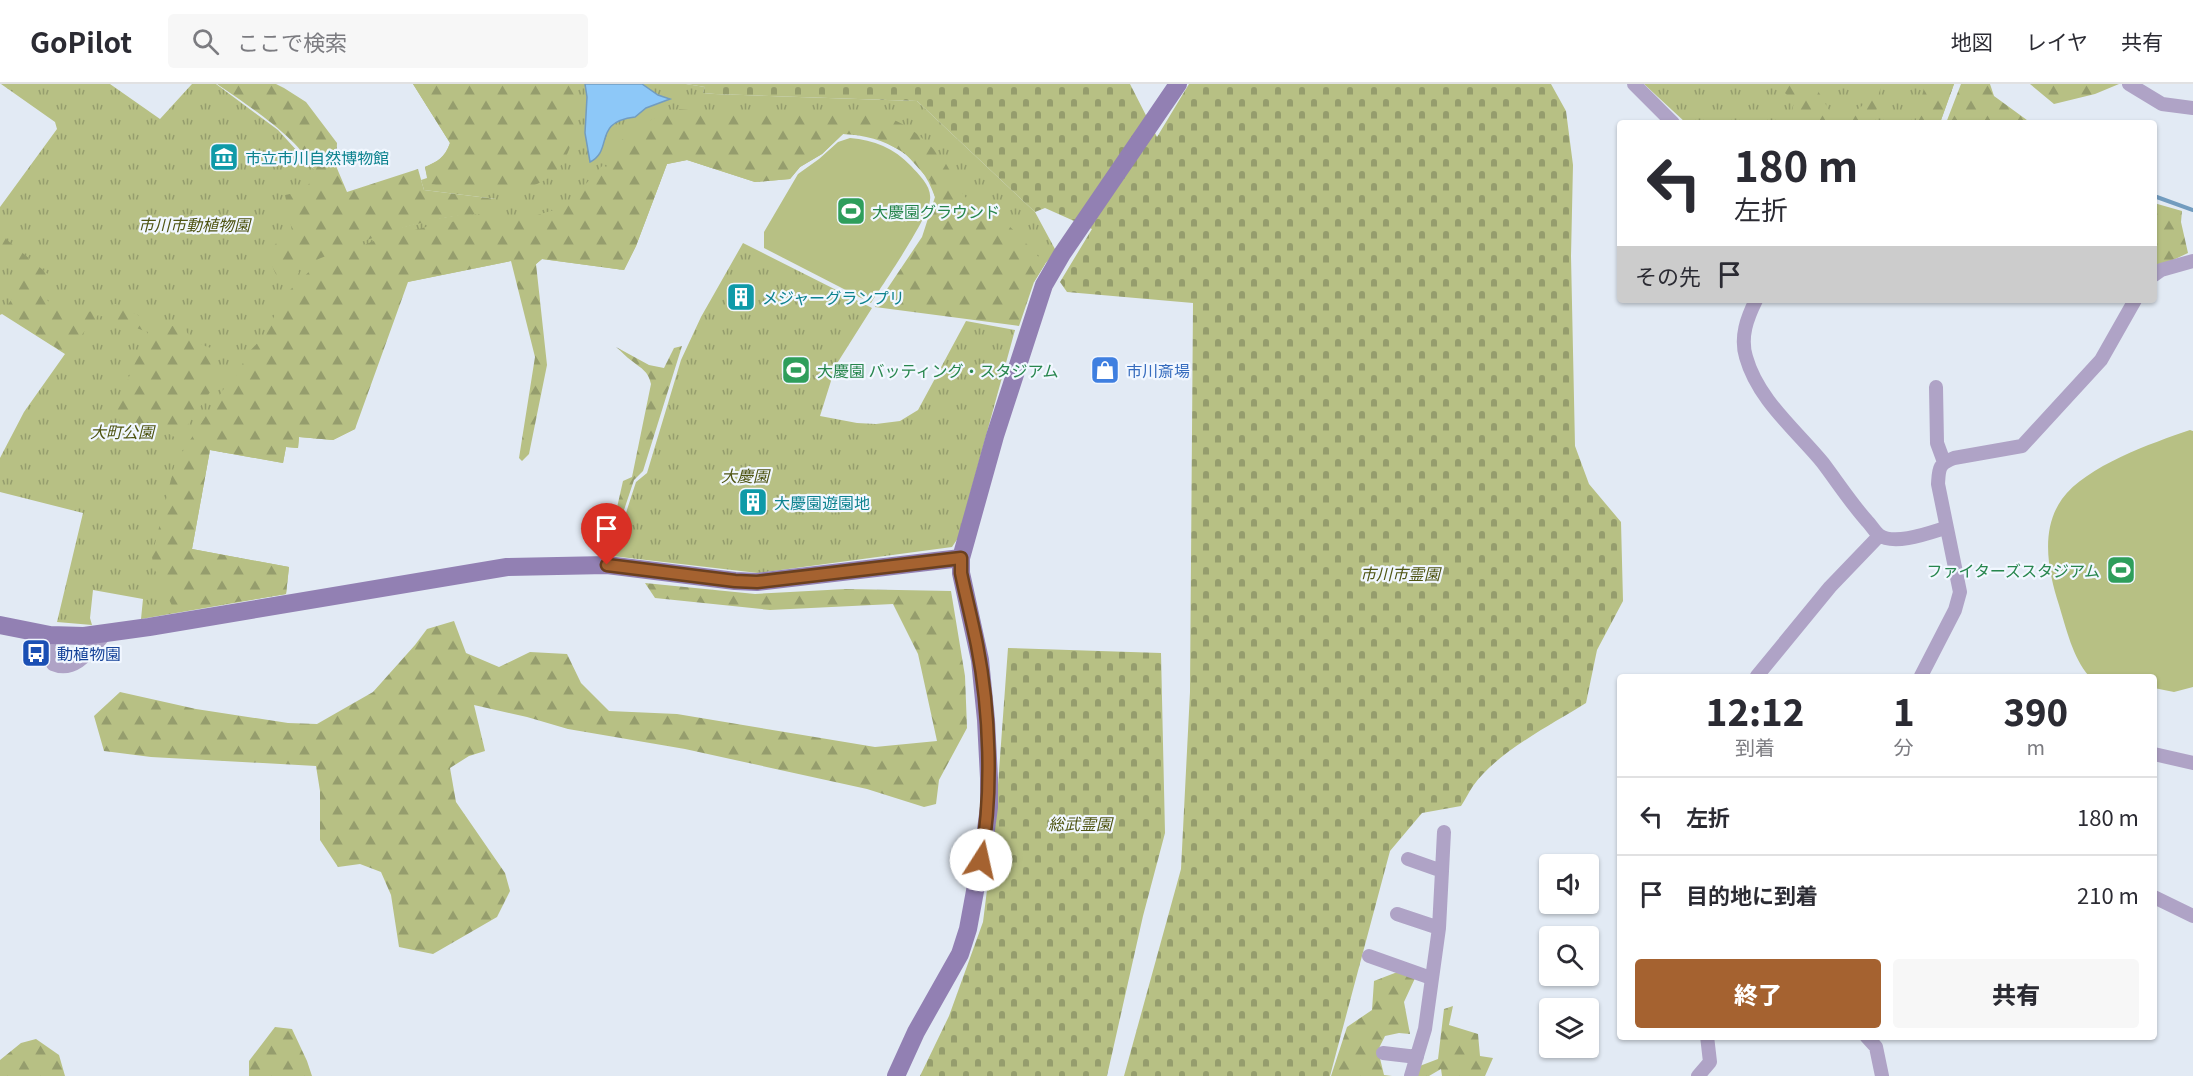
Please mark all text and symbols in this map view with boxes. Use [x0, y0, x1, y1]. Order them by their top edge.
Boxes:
search box [168, 14, 588, 68]
text: GoPilot [30, 21, 132, 61]
icon: search [189, 25, 222, 58]
text: ここで検索 [237, 25, 347, 57]
text: 地図 [1951, 26, 1993, 56]
text: レイヤ [2026, 26, 2088, 56]
text: 共有 [2121, 26, 2163, 56]
text: 180 m [1734, 133, 1858, 194]
museum icon: 市立市川自然博物館 [208, 141, 240, 173]
icon: left [1635, 144, 1713, 222]
place label: 市立市川自然博物館 [245, 145, 389, 169]
text: 左折 [1734, 189, 1788, 228]
sports icon: 大慶園グラウンド [835, 195, 867, 227]
place label: 大慶園グラウンド [872, 199, 1000, 223]
park label: 市川市動植物園 [138, 212, 252, 236]
icon: arrive [1713, 258, 1746, 291]
text: その先 [1635, 259, 1701, 291]
building icon: メジャーグランプリ [725, 281, 757, 313]
place label: メジャーグランプリ [762, 285, 905, 309]
sports icon: 大慶園 バッティング・スタジアム [780, 354, 812, 386]
shop icon: 市川斎場 [1089, 354, 1121, 386]
place label: 大慶園 バッティング・スタジアム [817, 358, 1059, 382]
place label: 市川斎場 [1126, 358, 1190, 382]
park label: 大町公園 [90, 419, 156, 443]
park label: 大慶園 [721, 463, 771, 487]
building icon: 大慶園遊園地 [737, 486, 769, 518]
place label: 大慶園遊園地 [774, 490, 870, 514]
pin [581, 503, 632, 565]
icon: arrive [590, 512, 623, 545]
sports icon: ファイターズスタジアム [2105, 554, 2137, 586]
place label: ファイターズスタジアム [1927, 558, 2100, 582]
park label: 市川市霊園 [1360, 561, 1442, 585]
bus stop icon: 動植物園 [20, 637, 52, 669]
place label: 動植物園 [57, 641, 121, 665]
text: 12:12 [1706, 684, 1804, 736]
text: 1 [1893, 684, 1915, 736]
text: 390 [2003, 684, 2068, 736]
text: 到着 [1735, 732, 1775, 761]
text: 分 [1894, 732, 1914, 761]
text: m [2027, 732, 2045, 761]
icon: left [1635, 800, 1668, 833]
text: 左折 [1686, 800, 1730, 832]
text: 180 m [2077, 800, 2139, 832]
park label: 総武霊園 [1048, 811, 1114, 835]
position arrow [949, 828, 1013, 892]
map controls [1539, 854, 1599, 1058]
button: sound [1539, 854, 1599, 914]
icon: arrive [1635, 878, 1668, 911]
text: 目的地に到着 [1686, 878, 1818, 910]
text: 210 m [2077, 878, 2139, 910]
button: search [1539, 926, 1599, 986]
button: 終了 [1635, 959, 1881, 1028]
button: 共有 [1893, 959, 2139, 1028]
button: layers [1539, 998, 1599, 1058]

